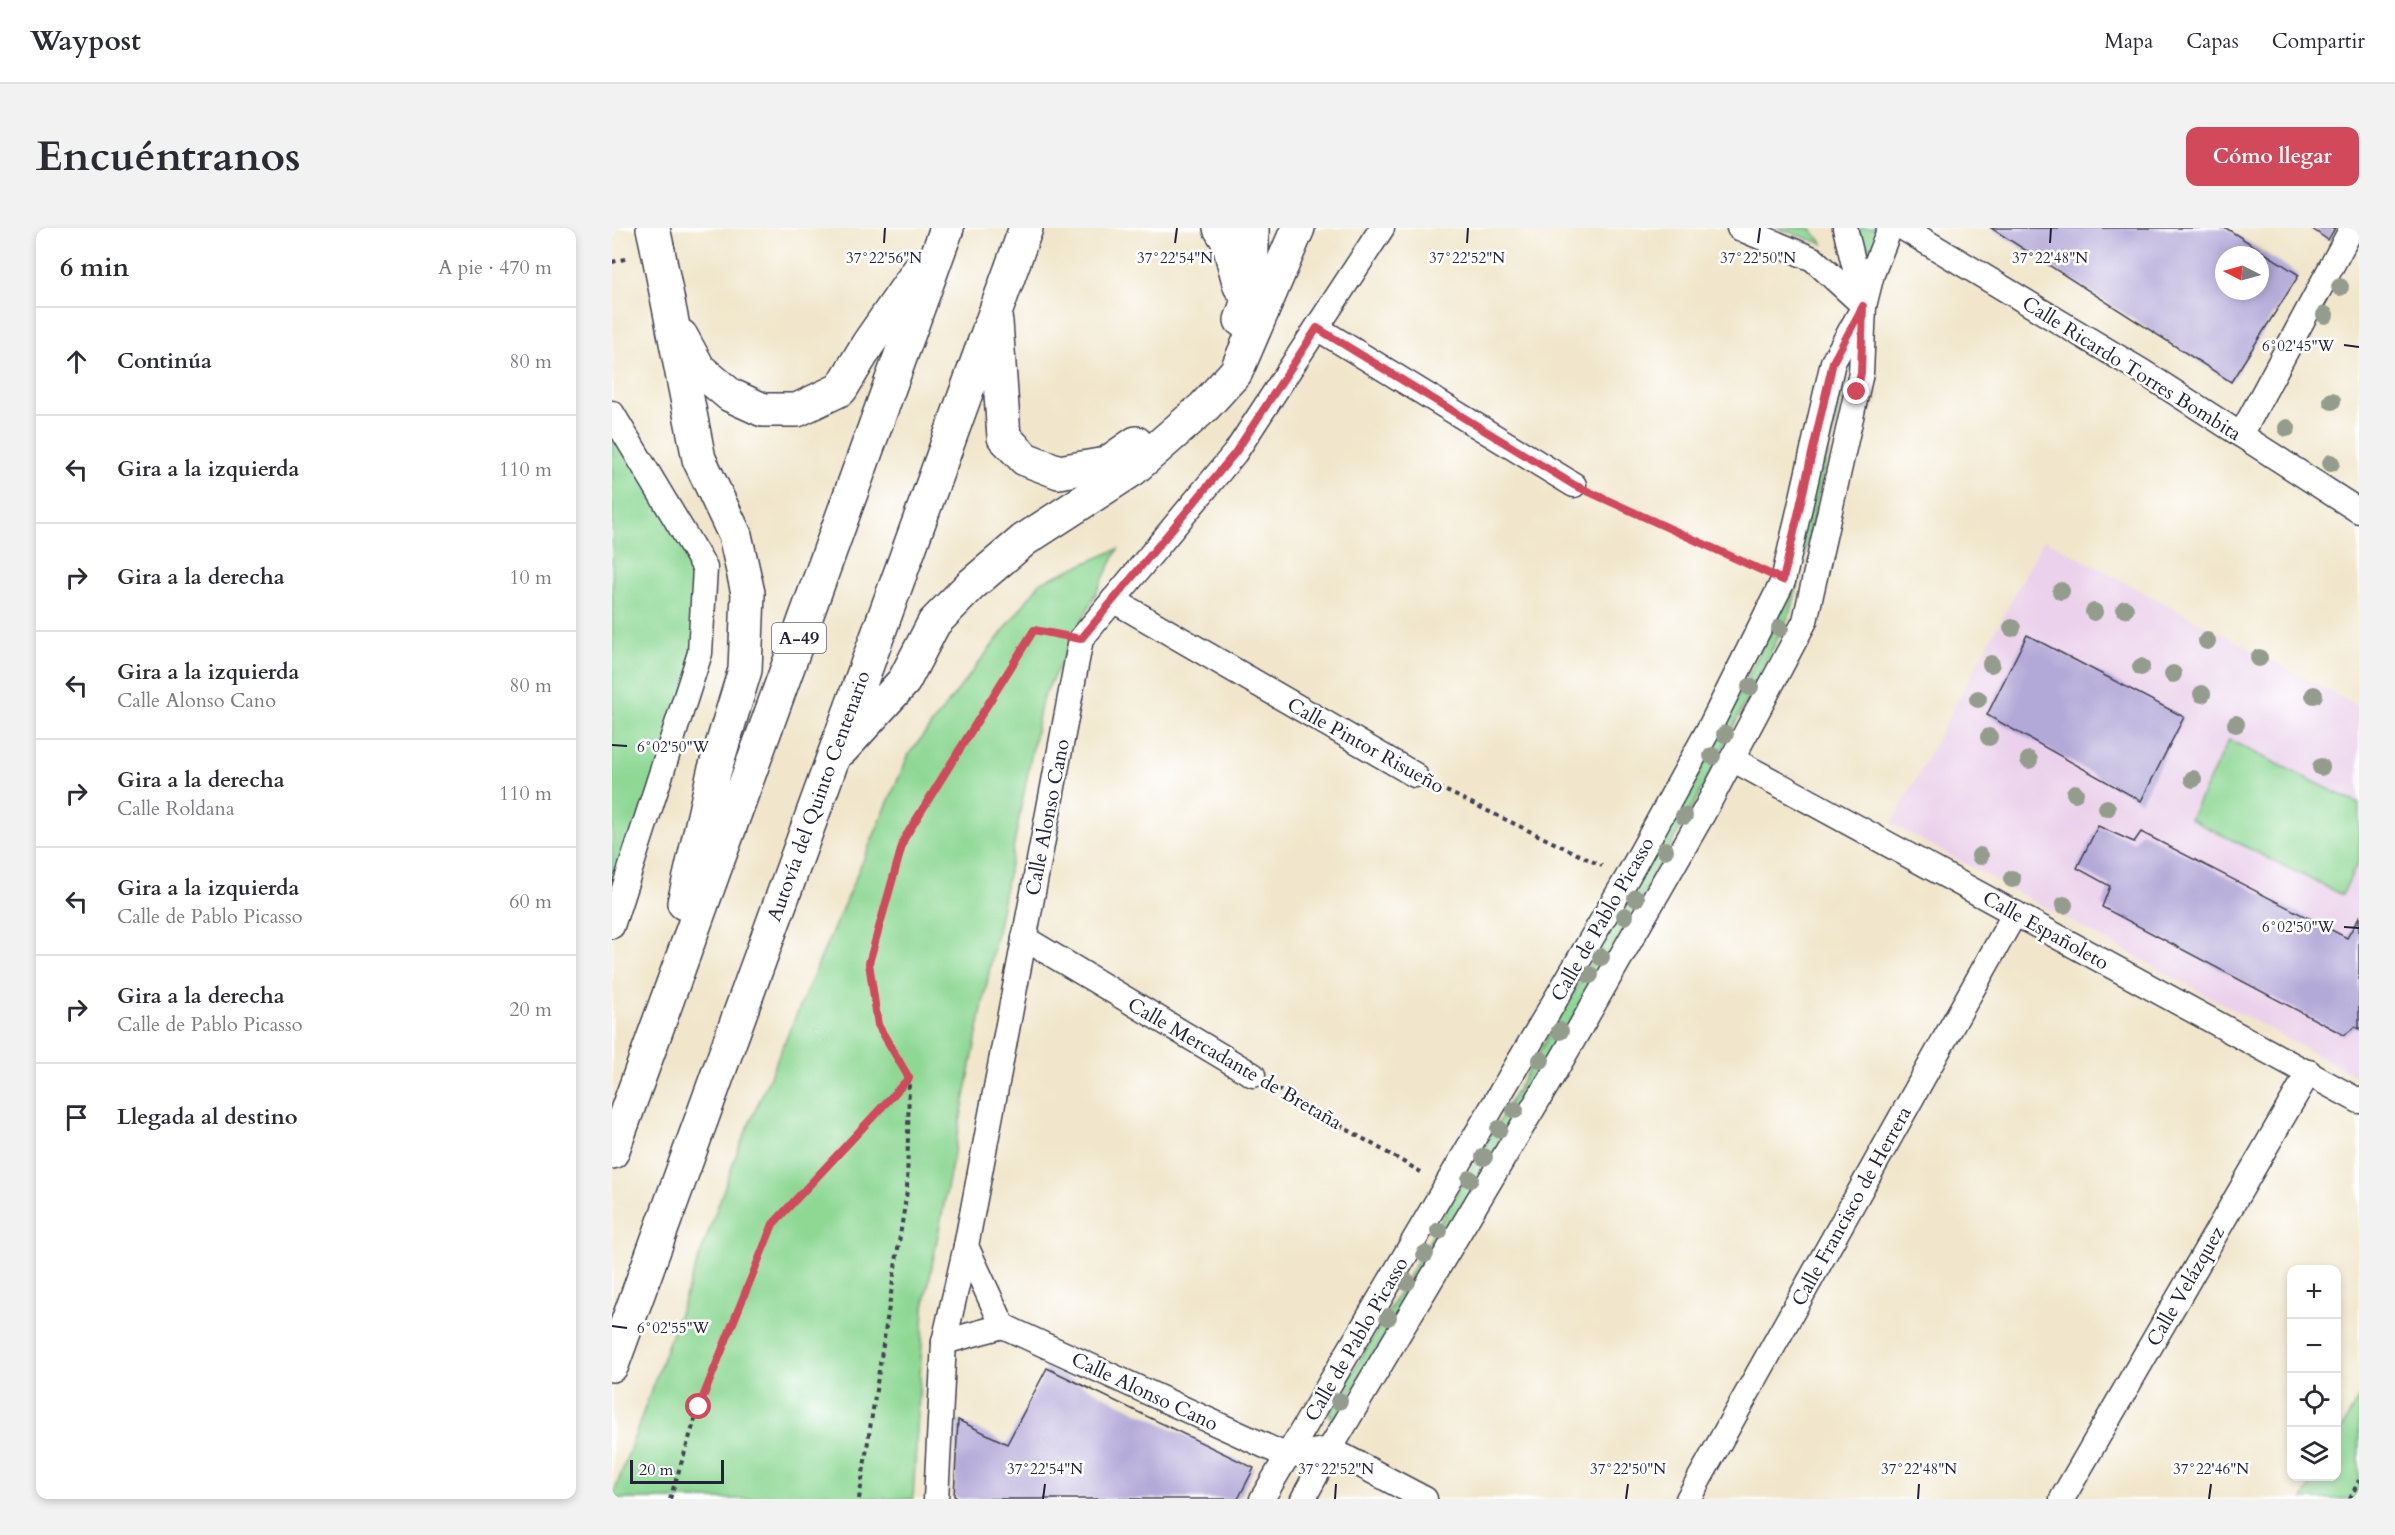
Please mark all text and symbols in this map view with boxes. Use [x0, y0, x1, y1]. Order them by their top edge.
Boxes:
text: Waypost [30, 22, 141, 60]
text: Mapa [2104, 27, 2153, 56]
text: Capas [2186, 27, 2239, 56]
text: Compartir [2272, 27, 2365, 56]
button: Cómo llegar [2186, 127, 2359, 186]
text: Encuéntranos [36, 128, 301, 185]
north arrow [2215, 246, 2269, 300]
text: 37°22'56"N [846, 248, 922, 268]
text: 37°22'54"N [1137, 248, 1213, 268]
text: 37°22'52"N [1429, 248, 1505, 268]
text: 37°22'50"N [1720, 248, 1796, 268]
text: 37°22'48"N [2012, 248, 2088, 268]
text: 6 min [60, 250, 129, 285]
text: A pie · 470 m [438, 254, 552, 281]
street label: Calle Ricardo Torres Bombita [2017, 290, 2247, 447]
text: 6°02'45"W [2262, 336, 2335, 356]
icon: ahead [60, 345, 93, 378]
text: Continúa [117, 346, 212, 376]
text: 80 m [509, 348, 552, 375]
route end [1843, 378, 1869, 404]
icon: left [60, 453, 93, 486]
text: Gira a la izquierda [117, 454, 300, 484]
text: 110 m [499, 456, 552, 483]
icon: right [60, 561, 93, 594]
text: Gira a la derecha [117, 562, 285, 592]
text: 10 m [509, 564, 552, 591]
road number: A-49 [772, 623, 826, 653]
text: Gira a la izquierda [117, 657, 300, 687]
street label: Autovía del Quinto Centenario [760, 667, 877, 925]
icon: left [60, 669, 93, 702]
text: 80 m [509, 672, 552, 699]
text: Calle Alonso Cano [117, 687, 276, 714]
street label: Calle Pintor Risueño [1282, 691, 1449, 800]
street label: Calle Alonso Cano [1019, 736, 1076, 898]
text: 6°02'50"W [637, 737, 710, 757]
text: Gira a la derecha [117, 765, 285, 795]
icon: right [60, 777, 93, 810]
text: 110 m [499, 780, 552, 807]
text: Calle Roldana [117, 795, 235, 822]
street label: Calle de Pablo Picasso [1544, 832, 1661, 1006]
text: Gira a la izquierda [117, 873, 300, 903]
icon: left [60, 885, 93, 918]
street label: Calle Españoleto [1978, 885, 2114, 976]
text: 60 m [509, 888, 552, 915]
text: Calle de Pablo Picasso [117, 903, 303, 930]
text: 6°02'50"W [2262, 917, 2335, 937]
text: Gira a la derecha [117, 981, 285, 1011]
street label: Calle Mercadante de Bretaña [1123, 991, 1347, 1136]
icon: right [60, 993, 93, 1026]
text: 20 m [509, 996, 552, 1023]
text: Calle de Pablo Picasso [117, 1011, 303, 1038]
icon: arrive [60, 1101, 93, 1134]
street label: Calle Francisco de Herrera [1785, 1101, 1918, 1311]
text: Llegada al destino [117, 1102, 298, 1132]
street label: Calle Velázquez [2140, 1221, 2231, 1351]
street label: Calle de Pablo Picasso [1298, 1252, 1415, 1426]
map controls [2287, 1265, 2341, 1481]
button: + [2287, 1265, 2341, 1319]
text: 6°02'55"W [637, 1318, 710, 1338]
button: − [2287, 1319, 2341, 1373]
street label: Calle Alonso Cano [1067, 1346, 1223, 1437]
button: locate [2287, 1373, 2341, 1427]
route start [685, 1393, 711, 1419]
button: layers [2287, 1427, 2341, 1481]
scale bar [630, 1457, 724, 1484]
text: 20 m [639, 1459, 673, 1481]
text: 37°22'54"N [1007, 1459, 1083, 1479]
text: 37°22'52"N [1298, 1459, 1374, 1479]
text: 37°22'50"N [1590, 1459, 1666, 1479]
text: 37°22'48"N [1881, 1459, 1957, 1479]
text: 37°22'46"N [2173, 1459, 2249, 1479]

